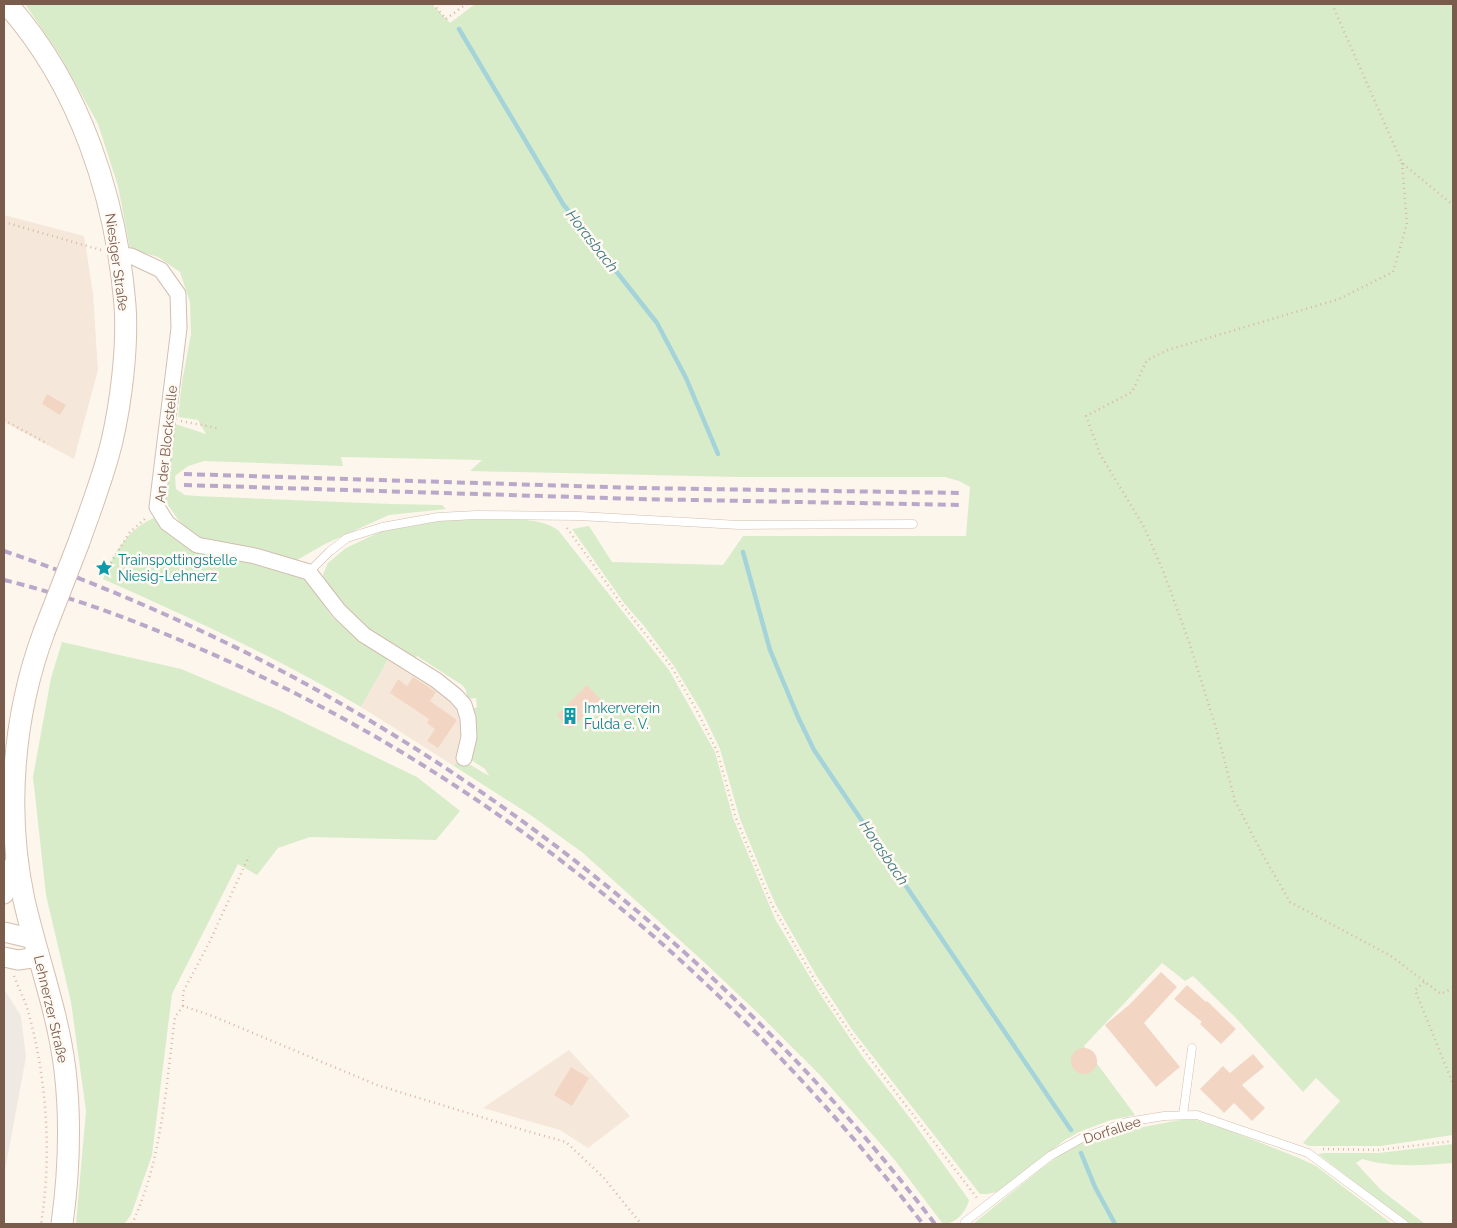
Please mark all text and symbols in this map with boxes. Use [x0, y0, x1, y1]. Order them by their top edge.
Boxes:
water label: Horasbach [562, 206, 622, 276]
street label: Niesiger Straße [102, 212, 132, 312]
street label: An der Blockstelle [152, 384, 180, 504]
place label: Trainspottingstelle Niesig-Lehnerz [118, 552, 237, 584]
place icon: Trainspottingstelle Niesig-Lehnerz [94, 558, 114, 578]
place label: Imkerverein Fulda e. V. [584, 700, 660, 732]
building icon: Imkerverein Fulda e. V. [560, 706, 580, 726]
water label: Horasbach [856, 817, 912, 889]
street label: Lehnerzer Straße [31, 953, 71, 1065]
street label: Dorfallee [1081, 1113, 1143, 1147]

